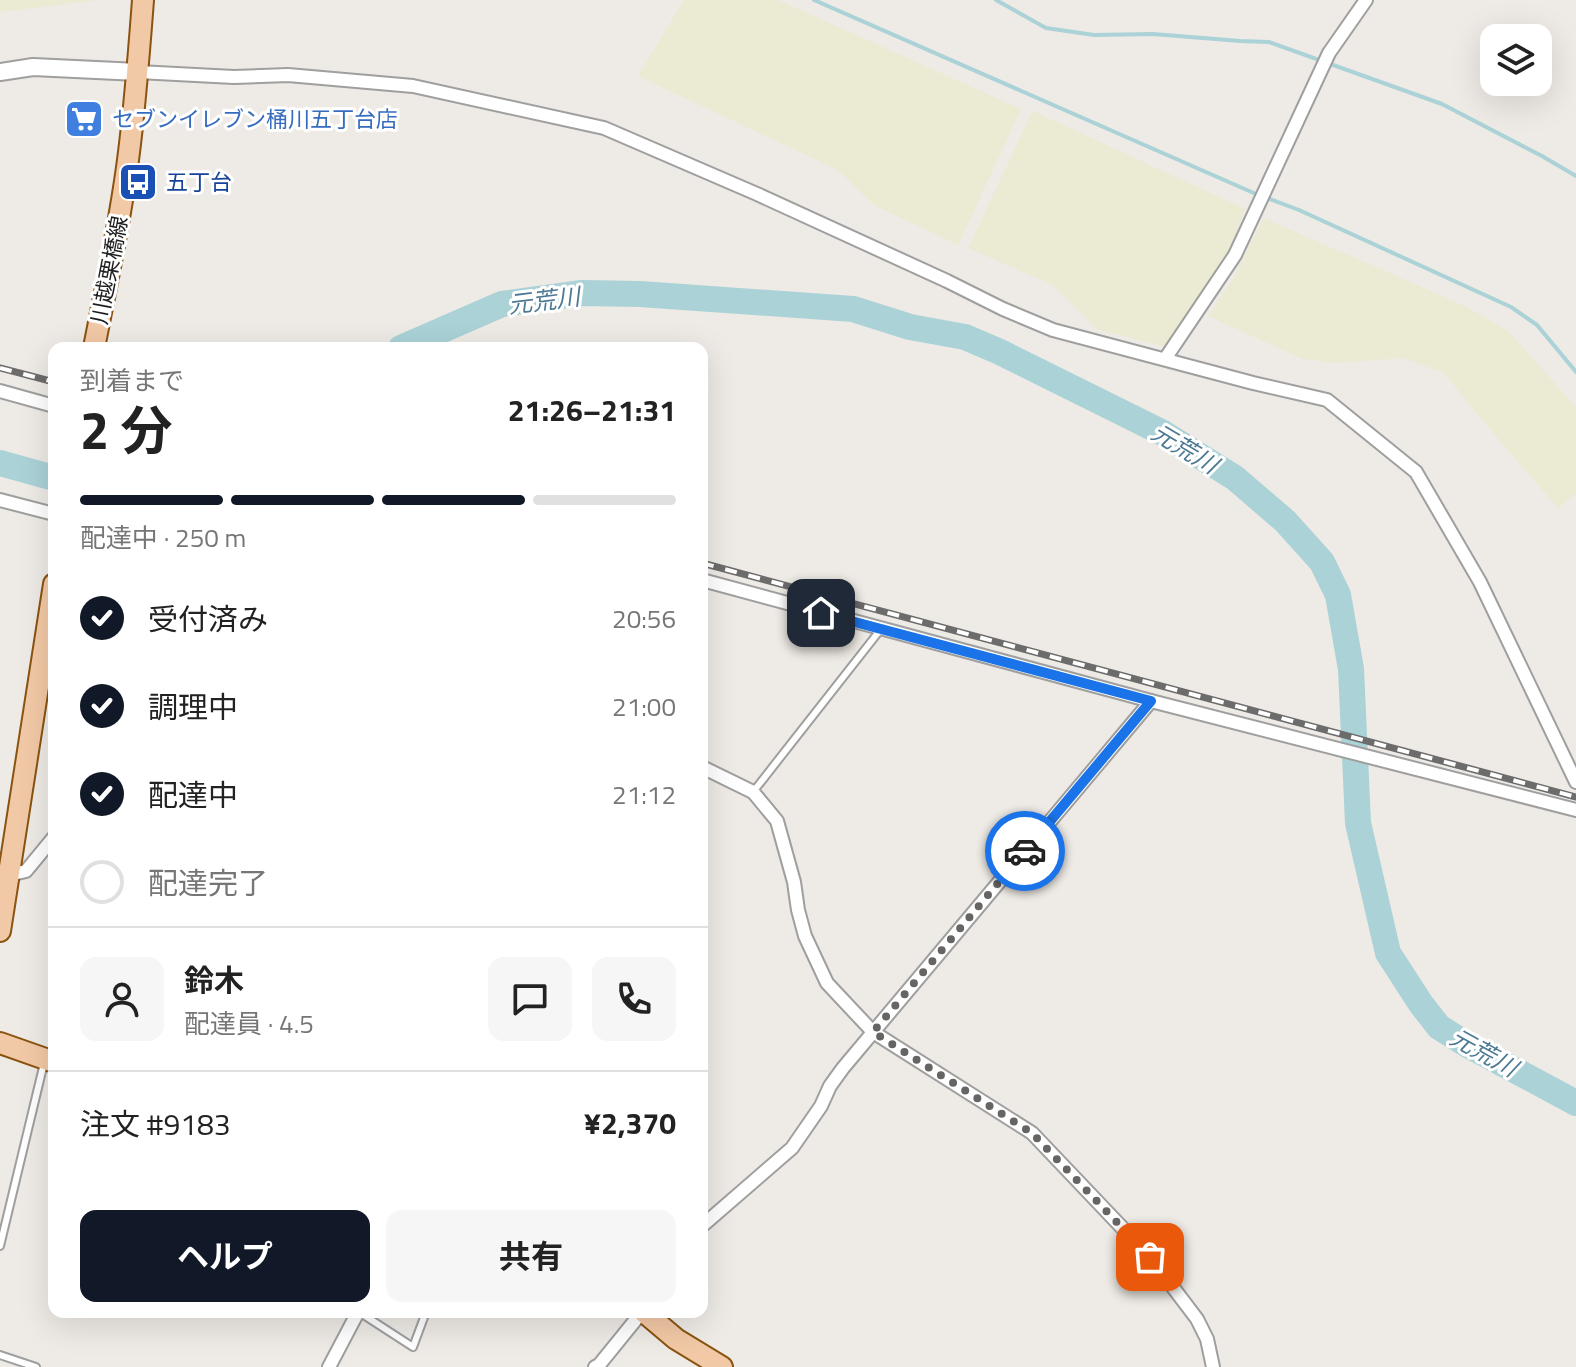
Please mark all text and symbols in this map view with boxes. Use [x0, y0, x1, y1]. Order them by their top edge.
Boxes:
map controls [1480, 24, 1552, 96]
button: layers [1480, 24, 1552, 96]
supermarket icon: セブンイレブン桶川五丁台店 [63, 98, 105, 140]
place label: セブンイレブン桶川五丁台店 [112, 102, 398, 136]
bus stop icon: 五丁台 [117, 161, 159, 203]
place label: 五丁台 [166, 165, 232, 199]
street label: 川越栗橋線 [82, 213, 136, 327]
water label: 元荒川 [506, 277, 585, 322]
text: 到着まで [80, 361, 184, 400]
text: 21:26–21:31 [508, 387, 676, 433]
text: 2 分 [80, 390, 173, 469]
water label: 元荒川 [1145, 414, 1228, 484]
text: 配達中 · 250 m [80, 518, 246, 557]
pin [787, 579, 855, 647]
icon: home [799, 591, 843, 635]
icon: check [80, 596, 124, 640]
text: 受付済み [148, 596, 268, 642]
text: 20:56 [612, 599, 676, 638]
icon: check [80, 684, 124, 728]
text: 調理中 [148, 684, 238, 730]
text: 21:00 [612, 687, 676, 726]
icon: check [80, 772, 124, 816]
text: 配達中 [148, 772, 238, 818]
text: 21:12 [612, 775, 676, 814]
courier [985, 811, 1065, 891]
icon: car [1003, 829, 1047, 873]
text: 配達完了 [148, 860, 268, 906]
button: person [80, 957, 164, 1041]
text: 鈴木 [184, 957, 244, 1003]
button: chat [488, 957, 572, 1041]
button: phone [592, 957, 676, 1041]
text: 配達員 · 4.5 [184, 1004, 314, 1043]
water label: 元荒川 [1444, 1019, 1527, 1087]
text: ¥2,370 [584, 1100, 676, 1146]
text: 注文 #9183 [80, 1101, 231, 1147]
button: ヘルプ [80, 1210, 370, 1302]
button: 共有 [386, 1210, 676, 1302]
pin [1116, 1223, 1184, 1291]
icon: bag [1128, 1235, 1172, 1279]

